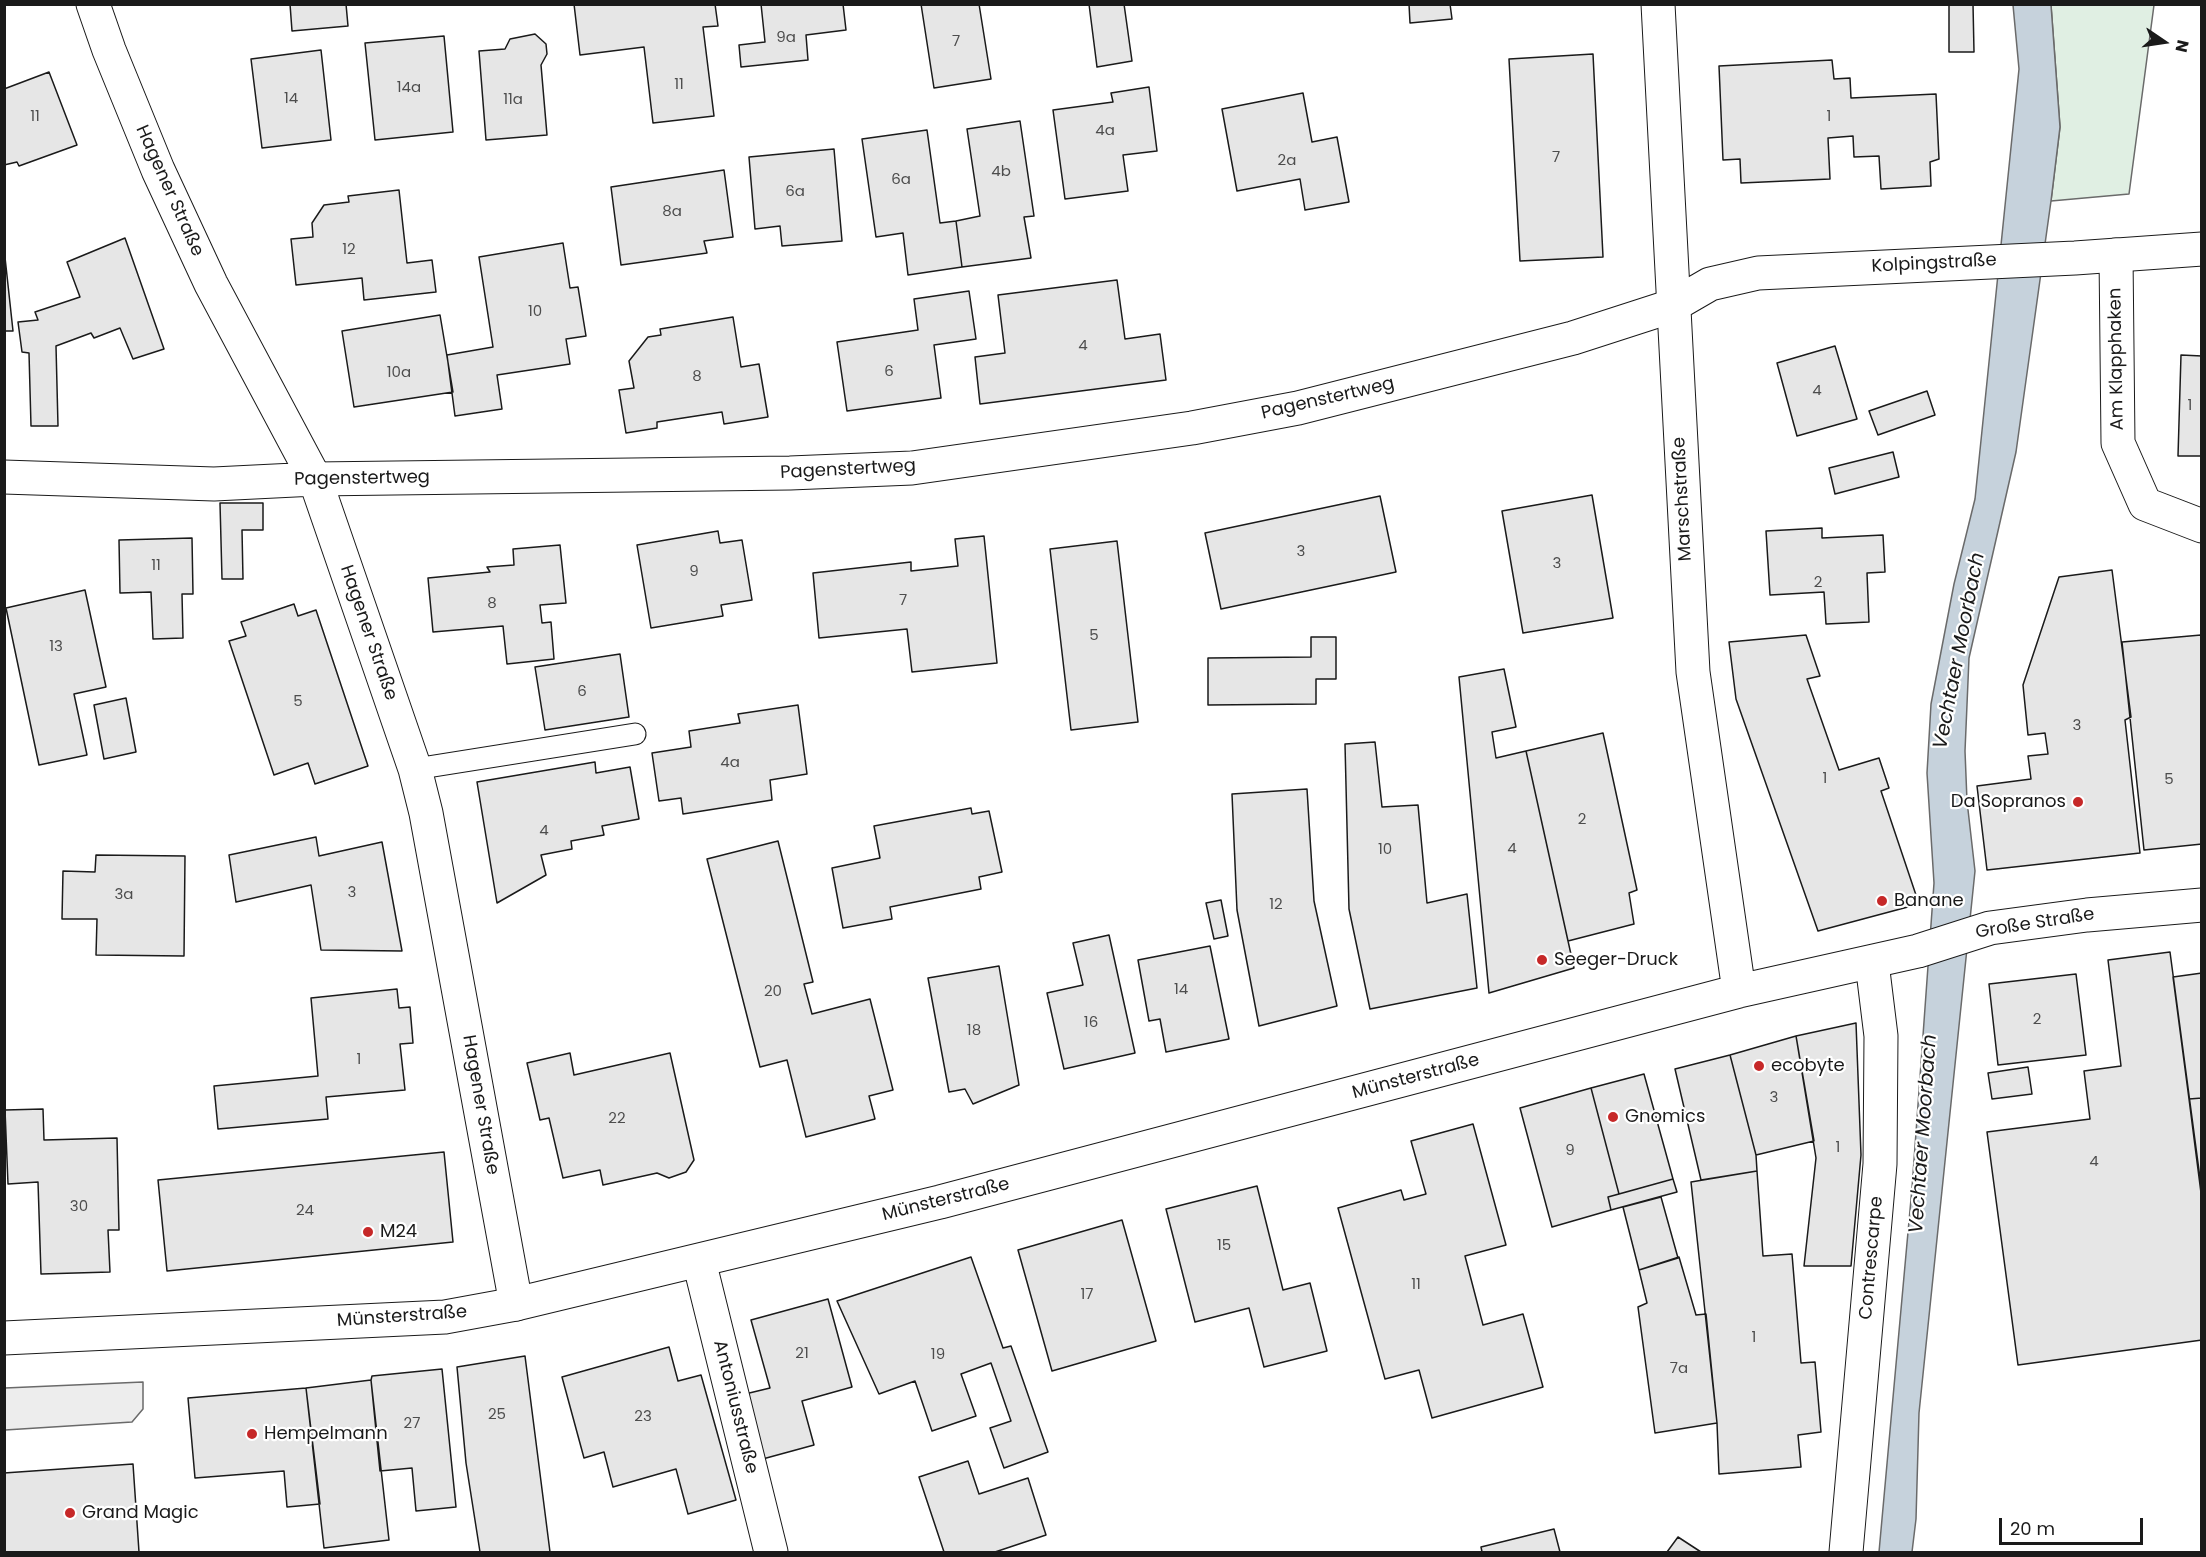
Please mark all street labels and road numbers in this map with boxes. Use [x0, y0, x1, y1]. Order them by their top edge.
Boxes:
street label: Hagener Straße [130, 122, 208, 260]
street label: Kolpingstraße [1871, 250, 1997, 278]
street label: Am Klapphaken [2105, 287, 2129, 431]
street label: Pagenstertweg [1259, 373, 1397, 425]
street label: Marschstraße [1669, 436, 1697, 562]
street label: Pagenstertweg [780, 456, 916, 484]
street label: Pagenstertweg [294, 467, 430, 491]
street label: Hagener Straße [335, 563, 401, 703]
street label: Große Straße [1974, 904, 2096, 944]
street label: Hagener Straße [457, 1033, 503, 1177]
street label: Münsterstraße [1350, 1050, 1482, 1104]
street label: Münsterstraße [880, 1174, 1012, 1226]
street label: Contrescarpe [1856, 1195, 1888, 1321]
street label: Münsterstraße [336, 1302, 468, 1332]
street label: Antoniusstraße [708, 1338, 762, 1476]

